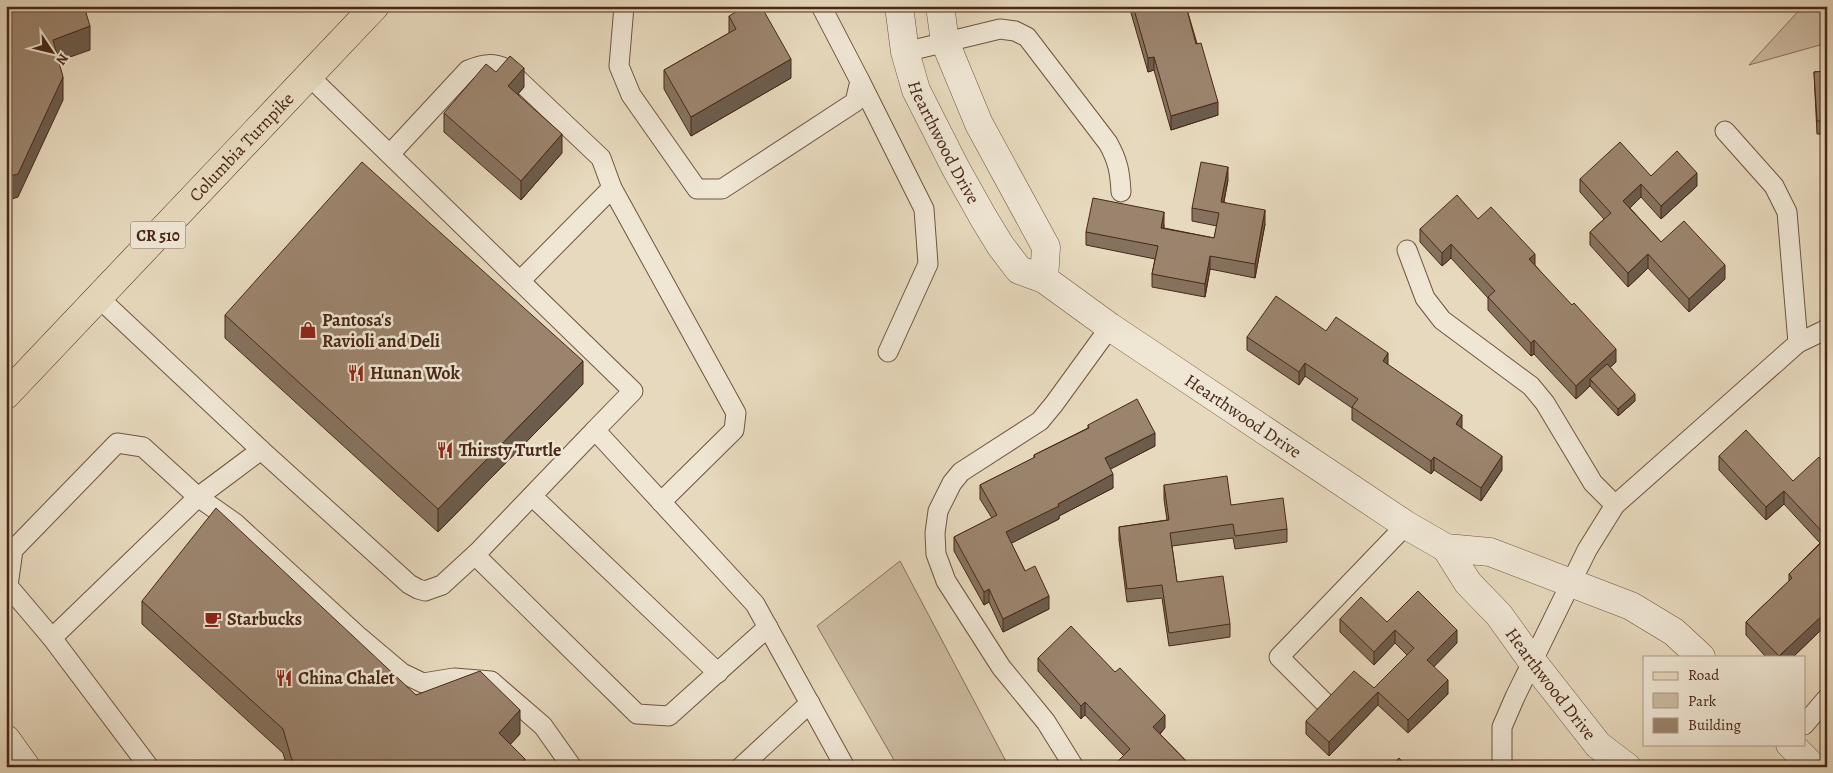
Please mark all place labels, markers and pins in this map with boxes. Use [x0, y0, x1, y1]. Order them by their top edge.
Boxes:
place label: Pantosa's Ravioli and Deli [322, 308, 440, 353]
shop icon: Pantosa's Ravioli and Deli [298, 320, 318, 340]
place label: Hunan Wok [370, 361, 461, 385]
restaurant icon: Hunan Wok [346, 363, 366, 383]
place label: Thirsty Turtle [459, 438, 561, 462]
restaurant icon: Thirsty Turtle [435, 440, 455, 460]
place label: Starbucks [227, 607, 302, 631]
cafe icon: Starbucks [203, 609, 223, 629]
place label: China Chalet [298, 666, 395, 690]
restaurant icon: China Chalet [274, 668, 294, 688]

